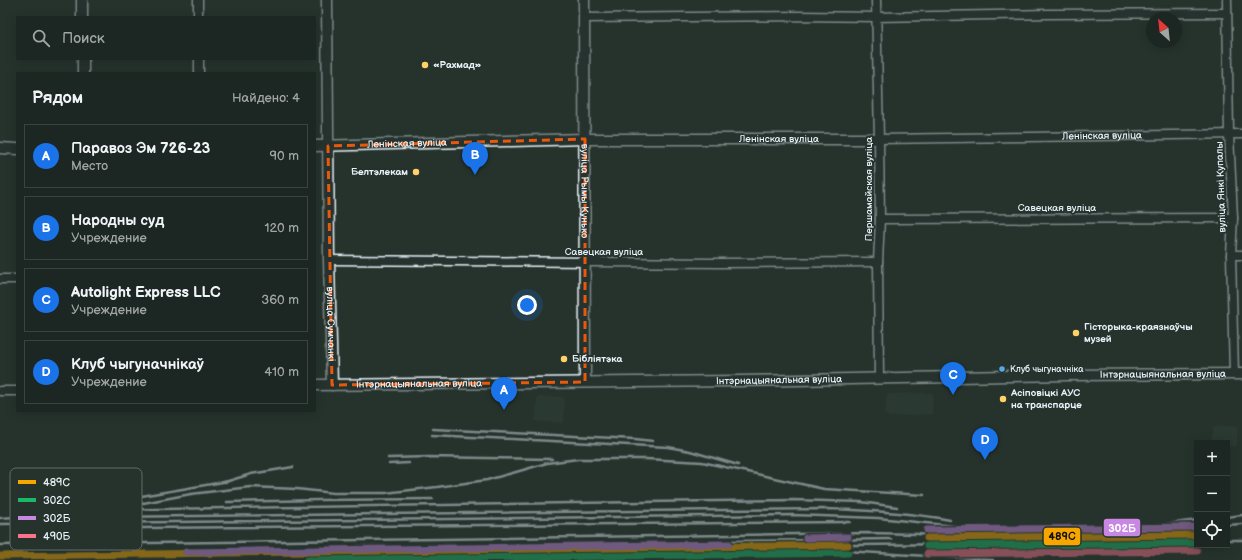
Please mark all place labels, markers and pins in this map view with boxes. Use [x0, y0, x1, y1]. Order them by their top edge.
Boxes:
place label: «Рахмад» [433, 59, 482, 71]
marker: «Рахмад» [420, 60, 430, 70]
pin: B [462, 142, 488, 175]
place label: Белтэлекам [351, 166, 408, 178]
marker: Белтэлекам [411, 167, 421, 177]
place label: Гісторыка-краязнаўчы музей [1084, 321, 1193, 345]
marker: Гісторыка-краязнаўчы музей [1071, 328, 1081, 338]
place label: Бібліятэка [572, 353, 623, 365]
marker: Бібліятэка [559, 354, 569, 364]
pin: C [940, 362, 966, 395]
marker: Клуб чыгуначніка [997, 364, 1007, 374]
place label: Клуб чыгуначніка [1010, 364, 1084, 375]
pin: A [491, 377, 517, 410]
place label: Асіповіцкі АУС на транспарце [1010, 387, 1082, 411]
marker: Асіповіцкі АУС на транспарце [998, 394, 1008, 404]
pin: D [972, 427, 998, 460]

